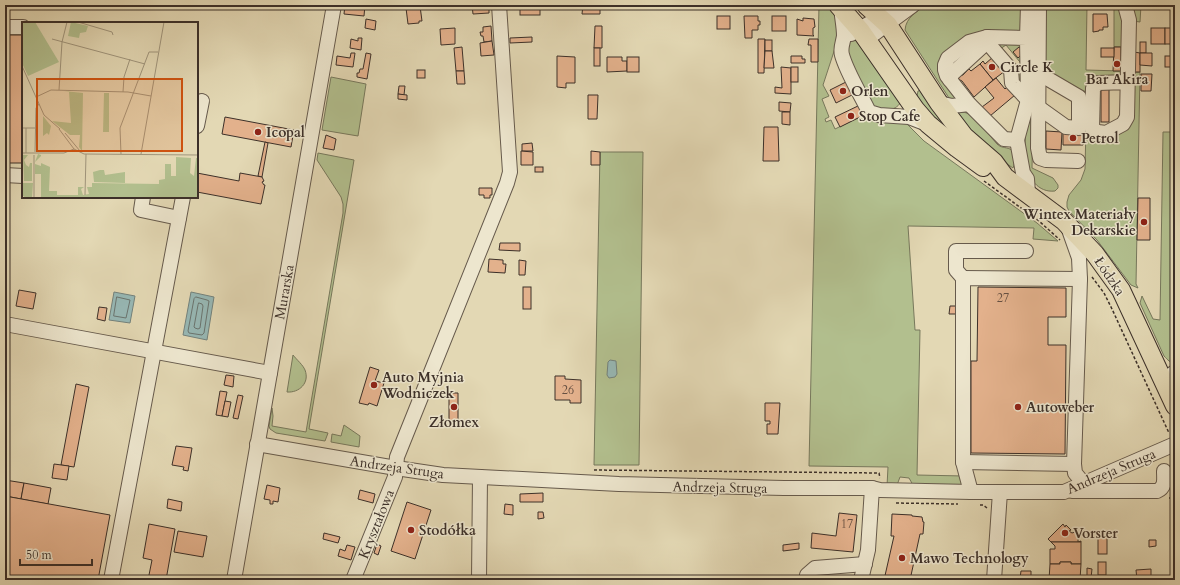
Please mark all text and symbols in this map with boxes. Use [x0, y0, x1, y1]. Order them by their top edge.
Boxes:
inset map [22, 22, 198, 198]
place label: Circle K [1000, 58, 1054, 77]
marker: Bar Akira [1112, 59, 1122, 69]
marker: Circle K [987, 62, 997, 72]
place label: Bar Akira [1086, 70, 1148, 89]
place label: Orlen [851, 82, 888, 101]
marker: Orlen [838, 86, 848, 96]
place label: Stop Cafe [859, 107, 920, 126]
marker: Stop Cafe [846, 111, 856, 121]
place label: Icopal [266, 123, 305, 142]
marker: Icopal [253, 127, 263, 137]
place label: Petrol [1081, 129, 1119, 148]
marker: Petrol [1068, 133, 1078, 143]
place label: Wintex Materiały Dekarskie [1022, 205, 1136, 240]
marker: Wintex Materiały Dekarskie [1139, 217, 1149, 227]
street label: Łódzka [1090, 253, 1130, 300]
street label: Murarska [270, 263, 299, 321]
house number: 27 [997, 290, 1009, 306]
place label: Auto Myjnia Wodniczek [381, 368, 464, 403]
marker: Auto Myjnia Wodniczek [369, 380, 379, 390]
house number: 26 [562, 382, 574, 398]
place label: Autoweber [1026, 398, 1094, 417]
marker: Złomex [449, 402, 459, 412]
marker: Autoweber [1013, 402, 1023, 412]
place label: Złomex [429, 413, 480, 432]
street label: Andrzeja Struga [1064, 444, 1159, 499]
street label: Andrzeja Struga [349, 451, 445, 484]
street label: Andrzeja Struga [672, 477, 768, 498]
street label: Kryształowa [354, 487, 399, 562]
house number: 17 [841, 516, 853, 532]
place label: Stodółka [419, 521, 476, 540]
place label: Vorster [1073, 524, 1118, 543]
marker: Stodółka [406, 525, 416, 535]
marker: Vorster [1060, 528, 1070, 538]
scale bar [20, 541, 92, 567]
text: 50 m [26, 547, 53, 563]
place label: Mawo Technology [910, 549, 1029, 568]
marker: Mawo Technology [897, 553, 907, 563]

